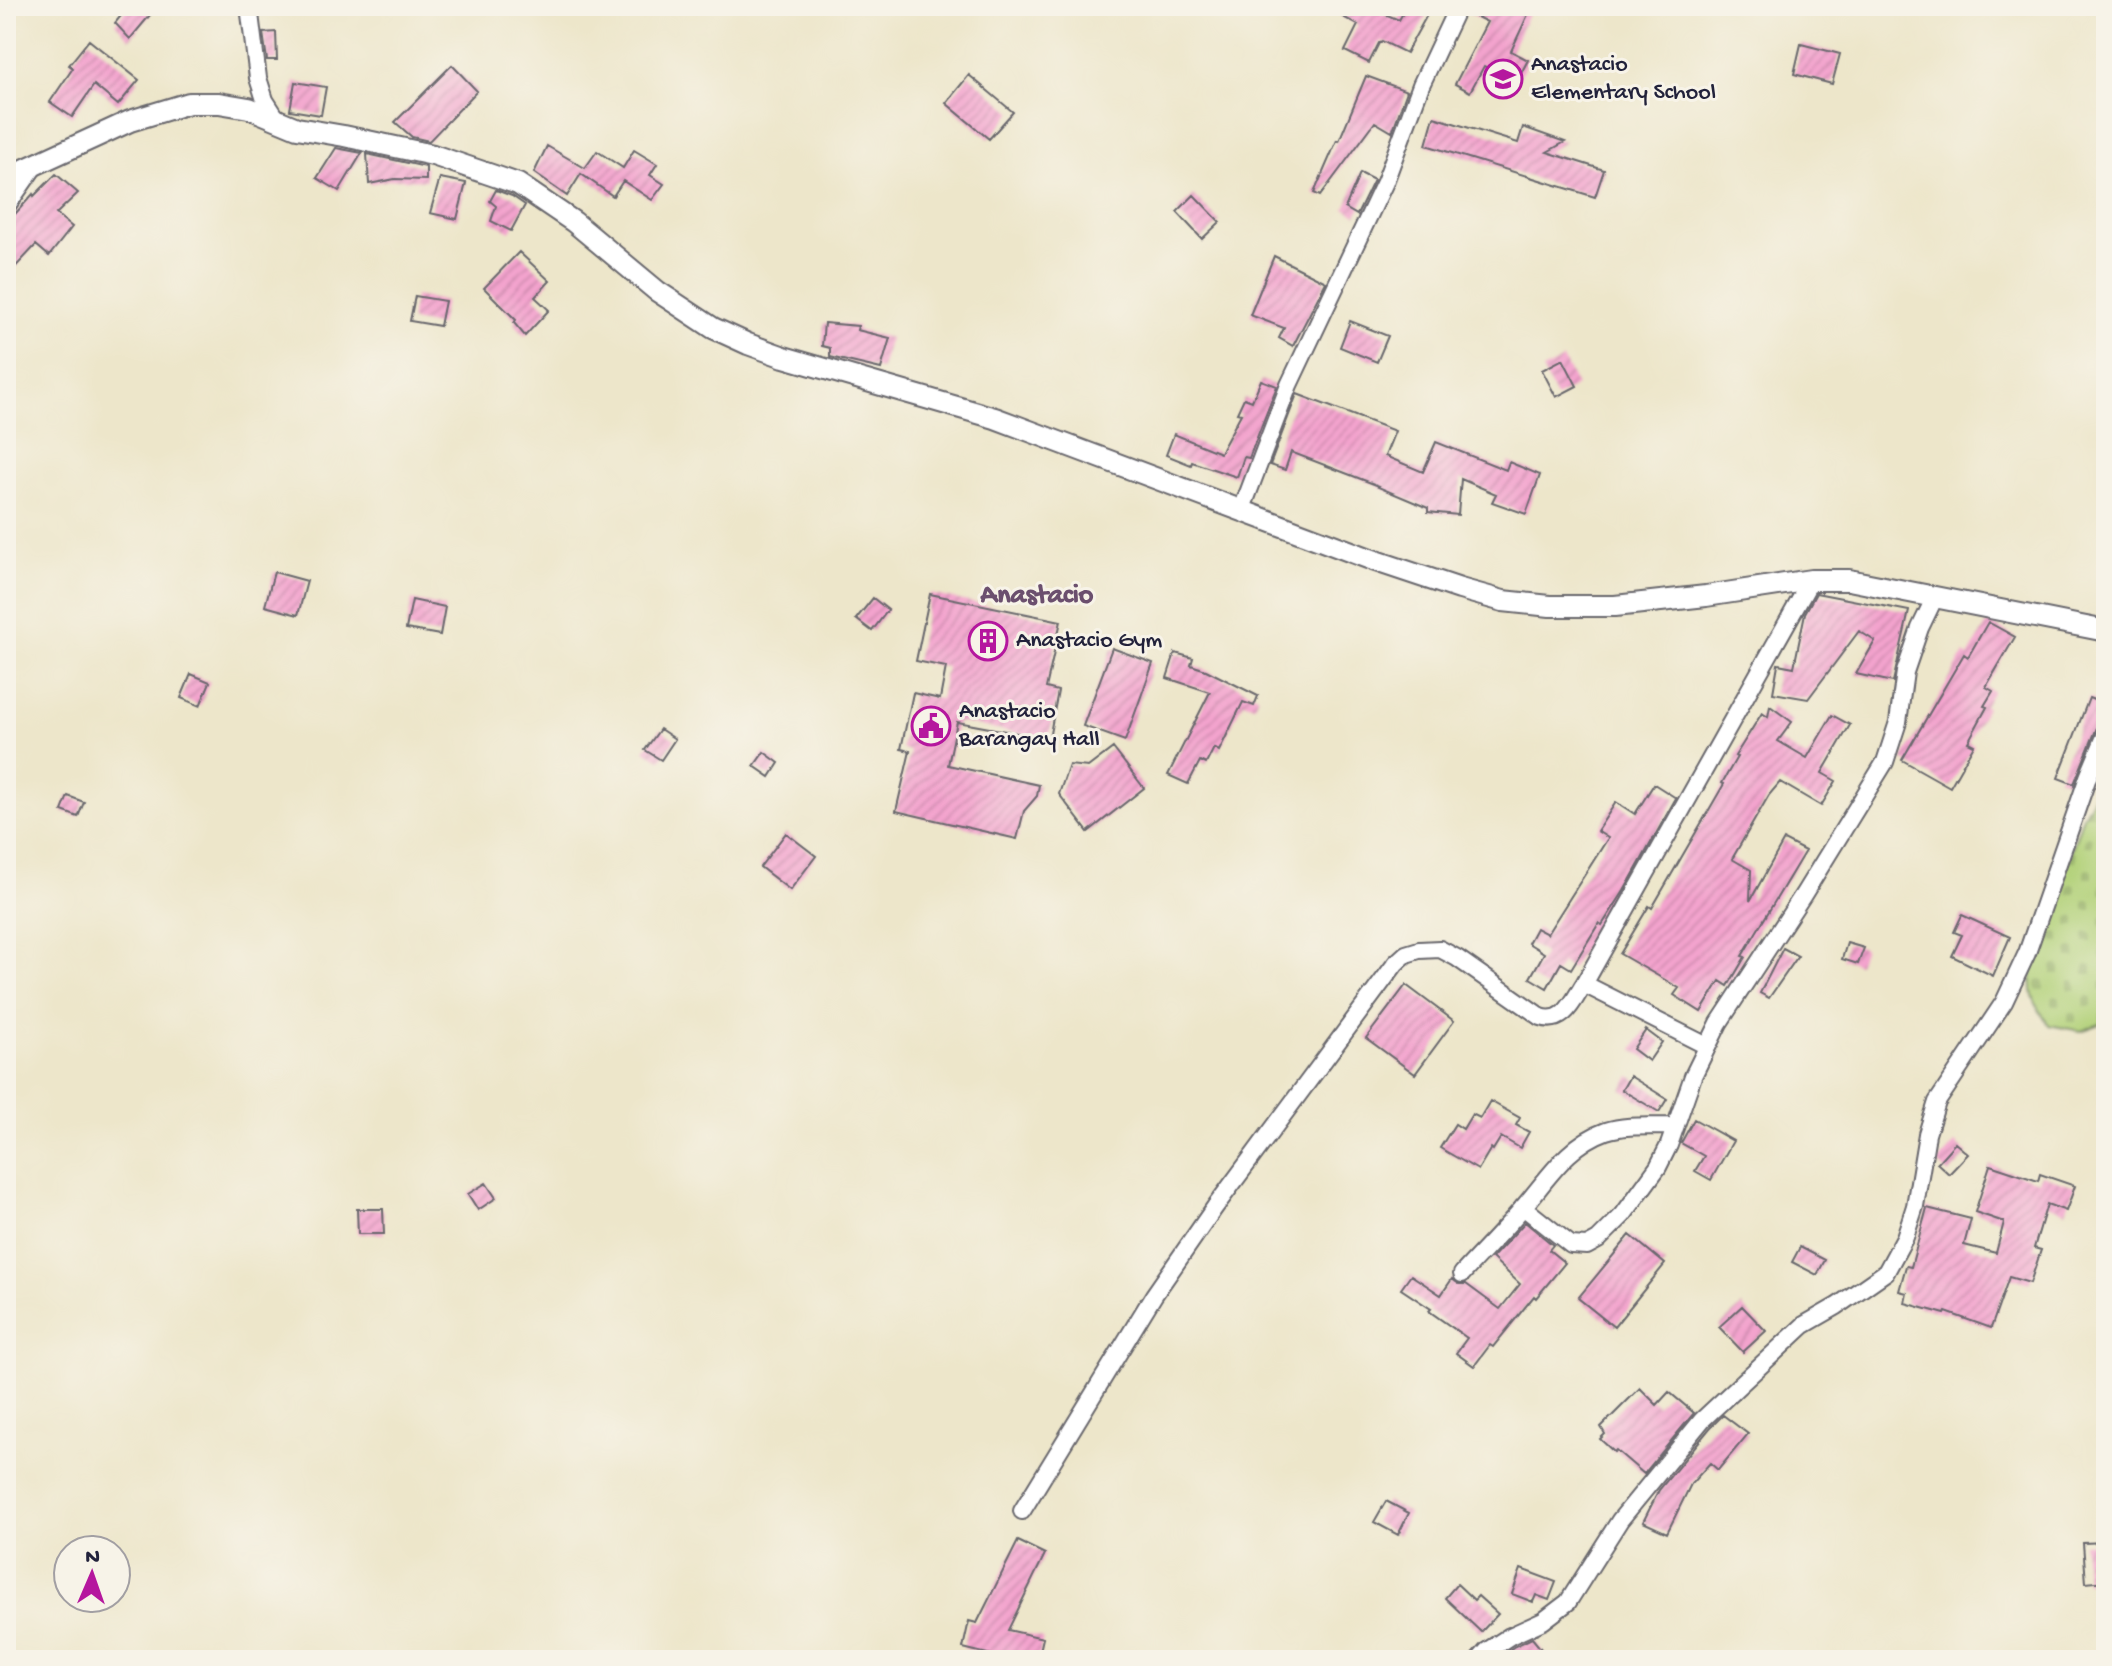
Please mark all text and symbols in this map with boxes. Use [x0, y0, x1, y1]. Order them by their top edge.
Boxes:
place label: Anastacio Elementary School [1531, 51, 1716, 108]
school or university icon: Anastacio Elementary School [1482, 58, 1524, 100]
district label: Anastacio [980, 580, 1094, 613]
building icon: Anastacio Gym [967, 620, 1009, 662]
place label: Anastacio Gym [1016, 627, 1162, 656]
place label: Anastacio Barangay Hall [958, 698, 1100, 755]
public building icon: Anastacio Barangay Hall [910, 705, 952, 747]
north arrow [52, 1534, 132, 1614]
text: N [85, 1545, 100, 1571]

